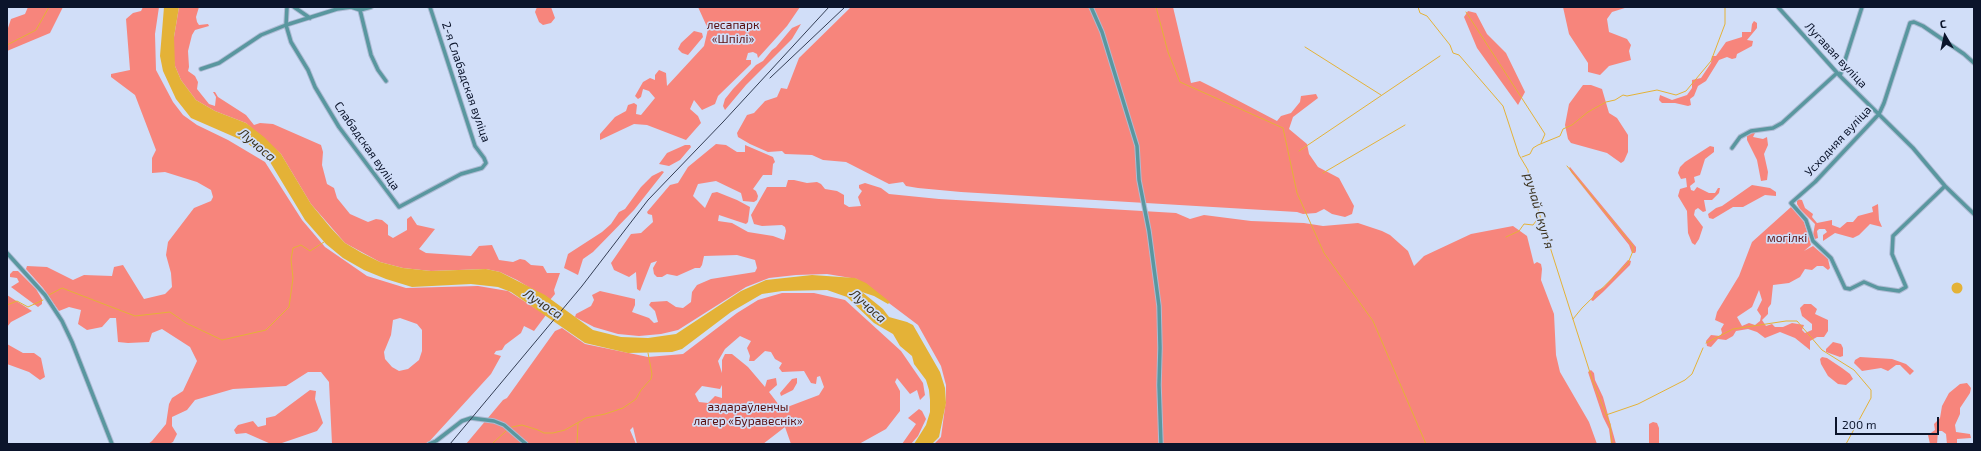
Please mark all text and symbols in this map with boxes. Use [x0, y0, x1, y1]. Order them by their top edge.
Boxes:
north arrow [1925, 16, 1965, 56]
text: С [1939, 17, 1947, 31]
park label: лесапарк «Шпілі» [707, 18, 759, 46]
street label: Лугавая вуліца [1802, 19, 1870, 91]
street label: 2-я Слабадская вуліца [439, 20, 493, 144]
street label: Слабадская вуліца [331, 99, 403, 193]
street label: Усходняя вуліца [1802, 103, 1874, 179]
water label: Лучоса [235, 125, 279, 165]
water label: ручай Скупʼя [1521, 171, 1557, 251]
park label: могілкі [1767, 231, 1807, 245]
water label: Лучоса [520, 286, 566, 322]
water label: Лучоса [847, 286, 889, 326]
park label: аздараўленчы лагер «Буравеснік» [693, 400, 803, 428]
scale bar [1837, 409, 1941, 435]
text: 200 m [1842, 417, 1876, 431]

